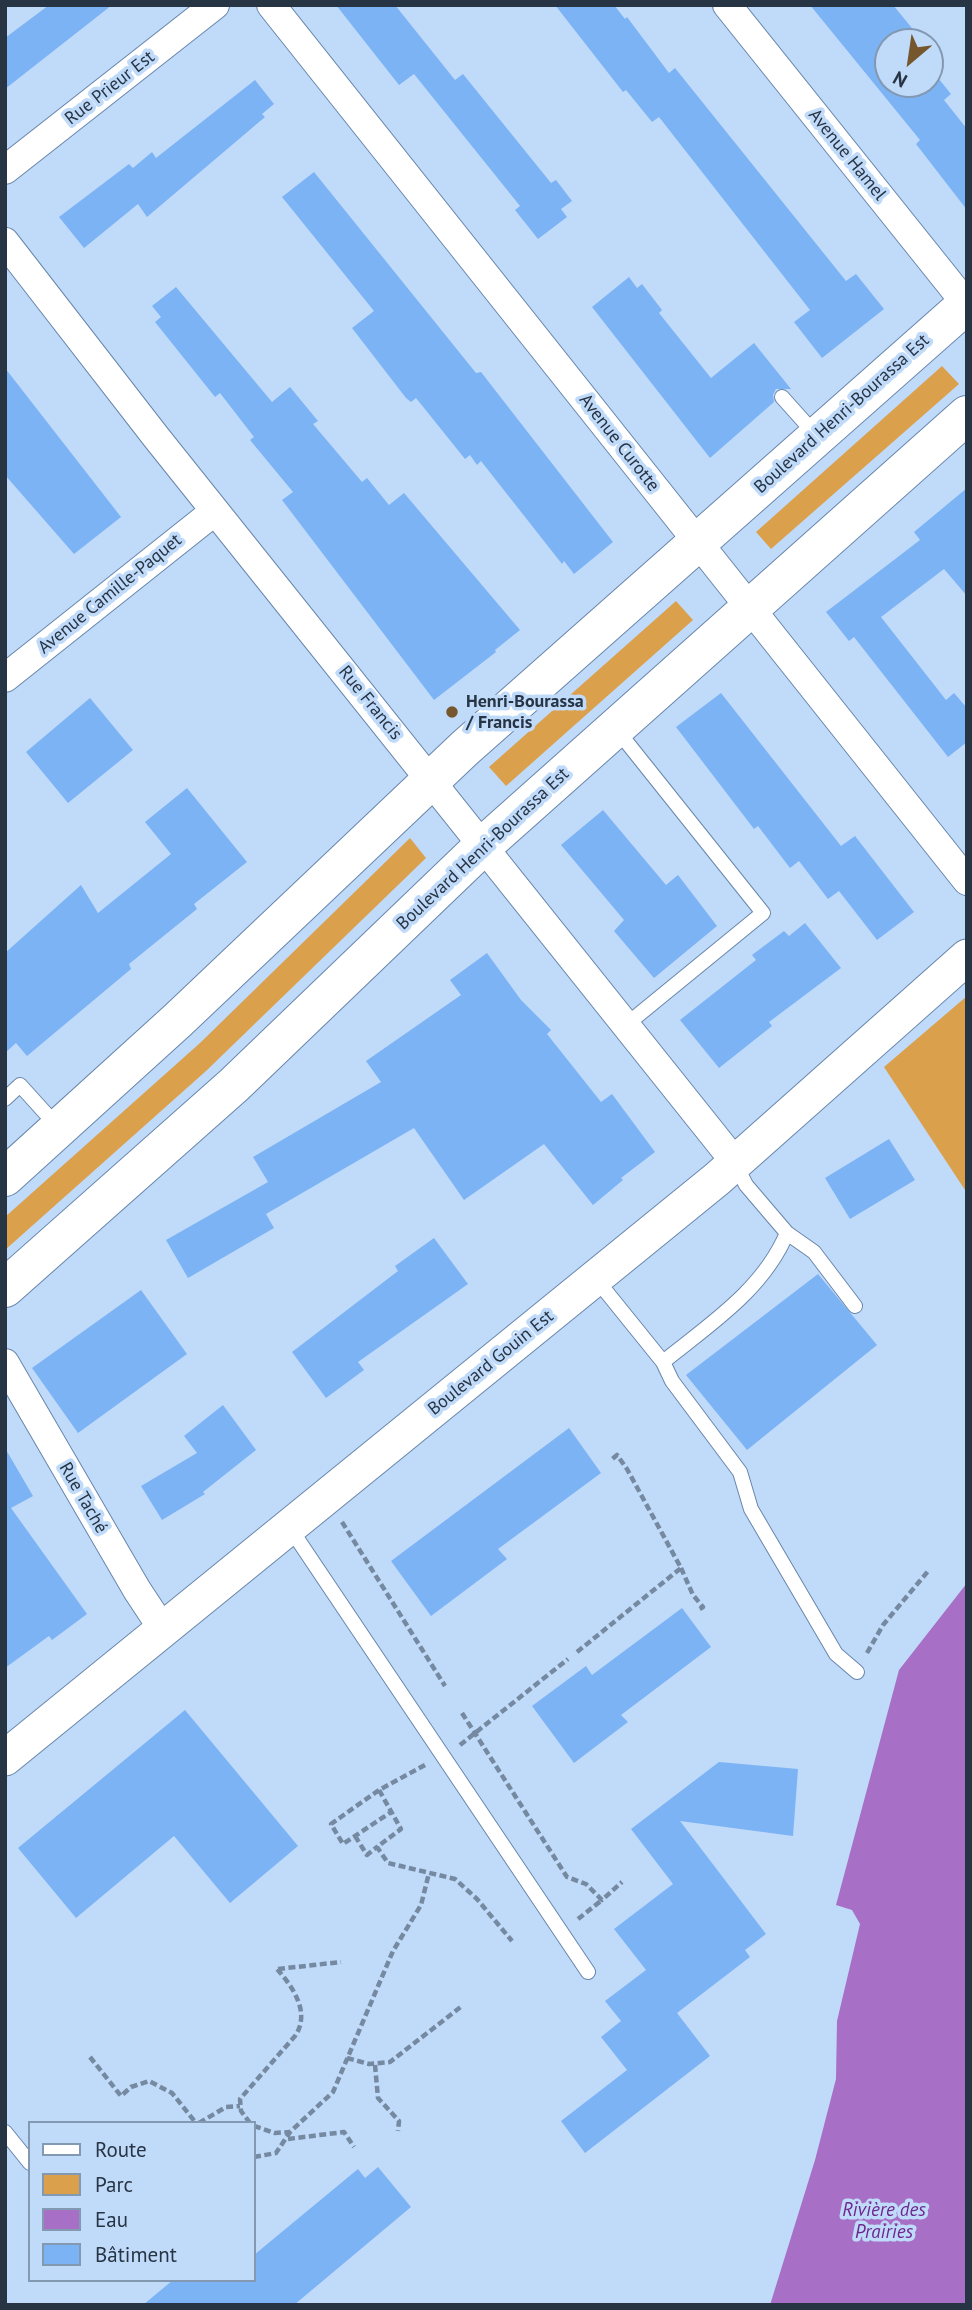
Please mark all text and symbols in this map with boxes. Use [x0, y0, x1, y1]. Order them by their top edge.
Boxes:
north arrow [874, 28, 944, 98]
street label: Rue Prieur Est [61, 46, 159, 130]
text: N [889, 66, 911, 93]
street label: Avenue Hamel [804, 105, 890, 205]
street label: Boulevard Henri-Bourassa Est [750, 330, 934, 498]
street label: Avenue Curotte [574, 390, 664, 496]
street label: Avenue Camille-Paquet [34, 529, 186, 659]
street label: Rue Francis [334, 662, 406, 744]
place label: Henri-Bourassa / Francis [466, 691, 584, 734]
marker: Henri-Bourassa / Francis [444, 704, 460, 720]
street label: Boulevard Henri-Bourassa Est [392, 763, 574, 935]
street label: Boulevard Gouin Est [424, 1306, 558, 1420]
street label: Rue Taché [54, 1459, 112, 1537]
legend [28, 2121, 256, 2282]
text: Route [95, 2136, 147, 2163]
text: Parc [95, 2171, 133, 2198]
water label: Rivière des Prairies [842, 2200, 926, 2244]
text: Eau [95, 2206, 128, 2233]
text: Bâtiment [95, 2241, 177, 2268]

